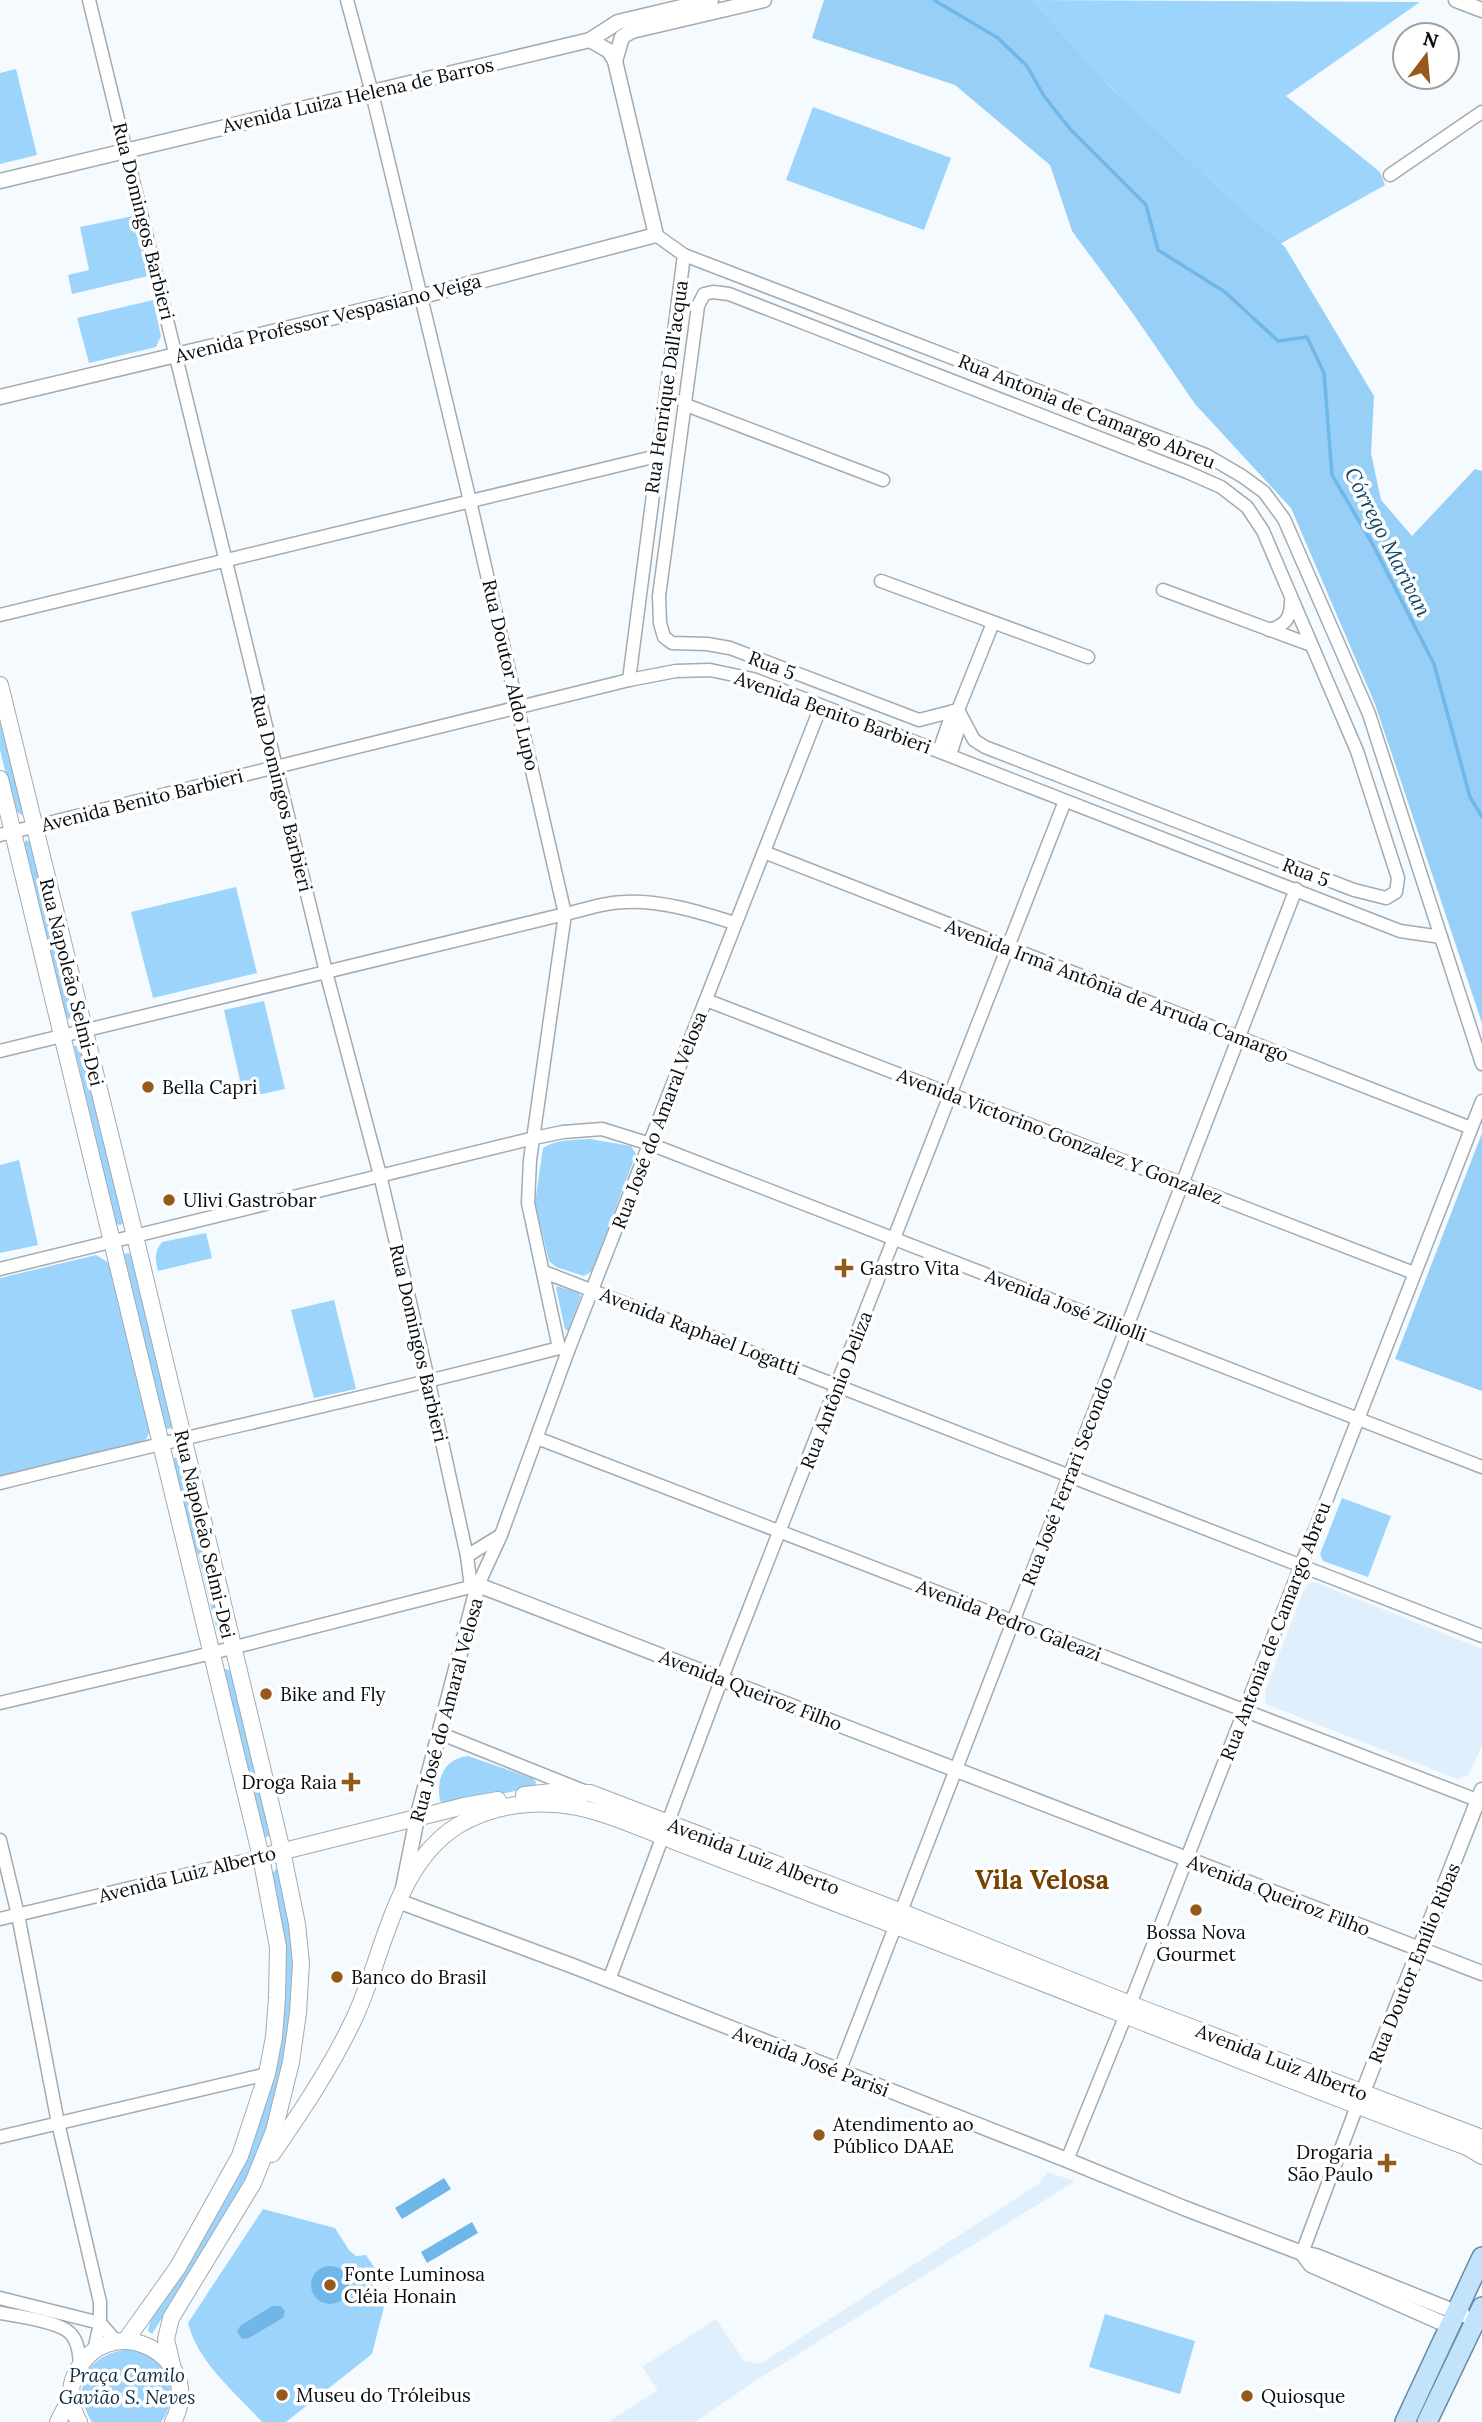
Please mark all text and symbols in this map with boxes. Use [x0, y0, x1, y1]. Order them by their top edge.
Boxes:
north arrow [1391, 21, 1461, 91]
text: N [1420, 26, 1441, 53]
street label: Avenida Luiza Helena de Barros [219, 52, 496, 138]
street label: Rua Domingos Barbieri [108, 120, 180, 322]
street label: Avenida Professor Vespasiano Veiga [171, 268, 484, 368]
street label: Rua Henrique Dall'acqua [639, 279, 693, 495]
street label: Rua Antonia de Camargo Abreu [955, 348, 1219, 474]
water label: Córrego Marivan [1339, 463, 1437, 621]
street label: Rua Doutor Aldo Lupo [477, 577, 545, 773]
street label: Rua 5 [745, 645, 799, 685]
street label: Avenida Benito Barbieri [731, 665, 934, 759]
street label: Rua Domingos Barbieri [246, 692, 318, 894]
street label: Avenida Benito Barbieri [38, 763, 245, 837]
street label: Rua 5 [1279, 852, 1333, 892]
street label: Rua Napoleão Selmi-Dei [35, 876, 109, 1088]
street label: Avenida Irmã Antônia de Arruda Camargo [941, 913, 1292, 1067]
street label: Rua José do Amaral Velosa [606, 1008, 712, 1232]
street label: Avenida Victorino Gonzalez Y Gonzalez [893, 1062, 1226, 1209]
place label: Bella Capri [162, 1075, 257, 1099]
marker: Bella Capri [140, 1079, 156, 1095]
place label: Ulivi Gastrobar [183, 1188, 317, 1212]
marker: Ulivi Gastrobar [161, 1192, 177, 1208]
street label: Rua Domingos Barbieri [385, 1242, 453, 1444]
place label: Gastro Vita [860, 1256, 960, 1280]
marker: Gastro Vita [834, 1258, 854, 1278]
street label: Avenida José Ziliolli [981, 1263, 1150, 1347]
street label: Avenida Raphael Logatti [596, 1282, 803, 1380]
street label: Rua Antônio Deliza [795, 1307, 877, 1472]
street label: Rua José Ferrari Secondo [1016, 1373, 1118, 1589]
street label: Rua Napoleão Selmi-Dei [169, 1427, 241, 1641]
street label: Rua Antonia de Camargo Abreu [1214, 1498, 1336, 1764]
street label: Avenida Pedro Galeazi [912, 1573, 1105, 1666]
street label: Rua José do Amaral Velosa [404, 1595, 488, 1825]
street label: Avenida Queiroz Filho [655, 1644, 846, 1736]
place label: Bike and Fly [280, 1682, 386, 1706]
marker: Bike and Fly [258, 1686, 274, 1702]
place label: Droga Raia [241, 1770, 337, 1794]
marker: Droga Raia [343, 1774, 359, 1790]
street label: Avenida Luiz Alberto [664, 1812, 843, 1900]
street label: Avenida Luiz Alberto [95, 1840, 278, 1908]
street label: Avenida Queiroz Filho [1183, 1849, 1374, 1941]
street label: Rua Doutor Emílio Ribas [1363, 1859, 1465, 2067]
district label: Vila Velosa [975, 1863, 1109, 1896]
marker: Bossa Nova Gourmet [1188, 1902, 1204, 1918]
place label: Bossa Nova Gourmet [1146, 1920, 1246, 1966]
place label: Banco do Brasil [351, 1965, 487, 1989]
marker: Banco do Brasil [329, 1969, 345, 1985]
street label: Avenida Luiz Alberto [1192, 2018, 1371, 2106]
street label: Avenida José Parisi [729, 2020, 893, 2102]
place label: Atendimento ao Público DAAE [832, 2112, 974, 2158]
marker: Atendimento ao Público DAAE [811, 2127, 827, 2143]
place label: Drogaria São Paulo [1288, 2140, 1373, 2186]
marker: Drogaria São Paulo [1379, 2155, 1395, 2171]
place label: Fonte Luminosa Cléia Honain [344, 2262, 485, 2308]
marker: Fonte Luminosa Cléia Honain [322, 2277, 338, 2293]
park label: Praça Camilo Gavião S. Neves [59, 2363, 195, 2409]
place label: Museu do Tróleibus [296, 2383, 471, 2407]
place label: Quiosque [1261, 2384, 1345, 2408]
marker: Museu do Tróleibus [274, 2387, 290, 2403]
marker: Quiosque [1239, 2388, 1255, 2404]

